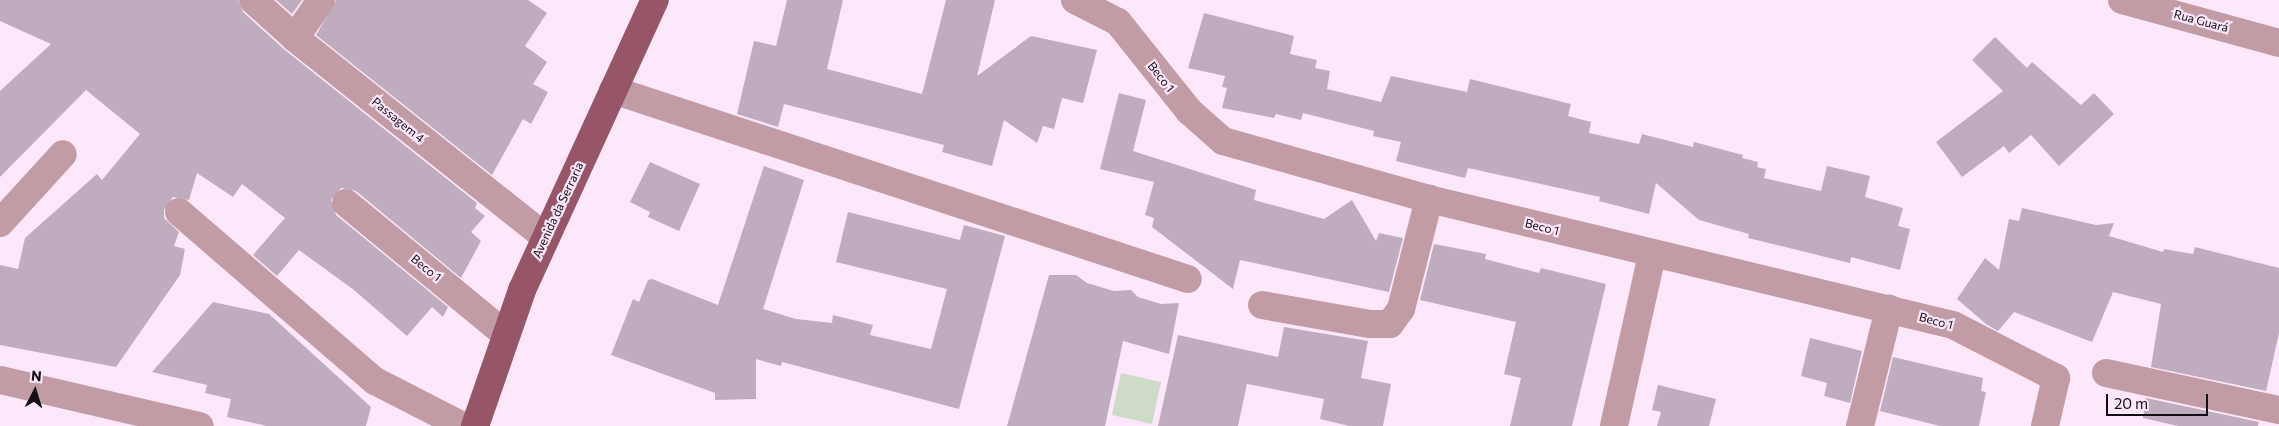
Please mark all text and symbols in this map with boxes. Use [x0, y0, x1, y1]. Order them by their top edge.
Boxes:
street label: Rua Guará [2172, 7, 2230, 35]
street label: Beco 1 [1145, 59, 1177, 95]
street label: Passagem 4 [369, 94, 427, 146]
street label: Avenida da Serraria [529, 160, 587, 260]
street label: Beco 1 [1523, 216, 1561, 238]
street label: Beco 1 [408, 252, 444, 284]
street label: Beco 1 [1917, 310, 1955, 332]
north arrow [10, 366, 60, 416]
text: N [30, 367, 42, 384]
scale bar [2109, 384, 2212, 416]
text: 20 m [2114, 394, 2148, 412]

